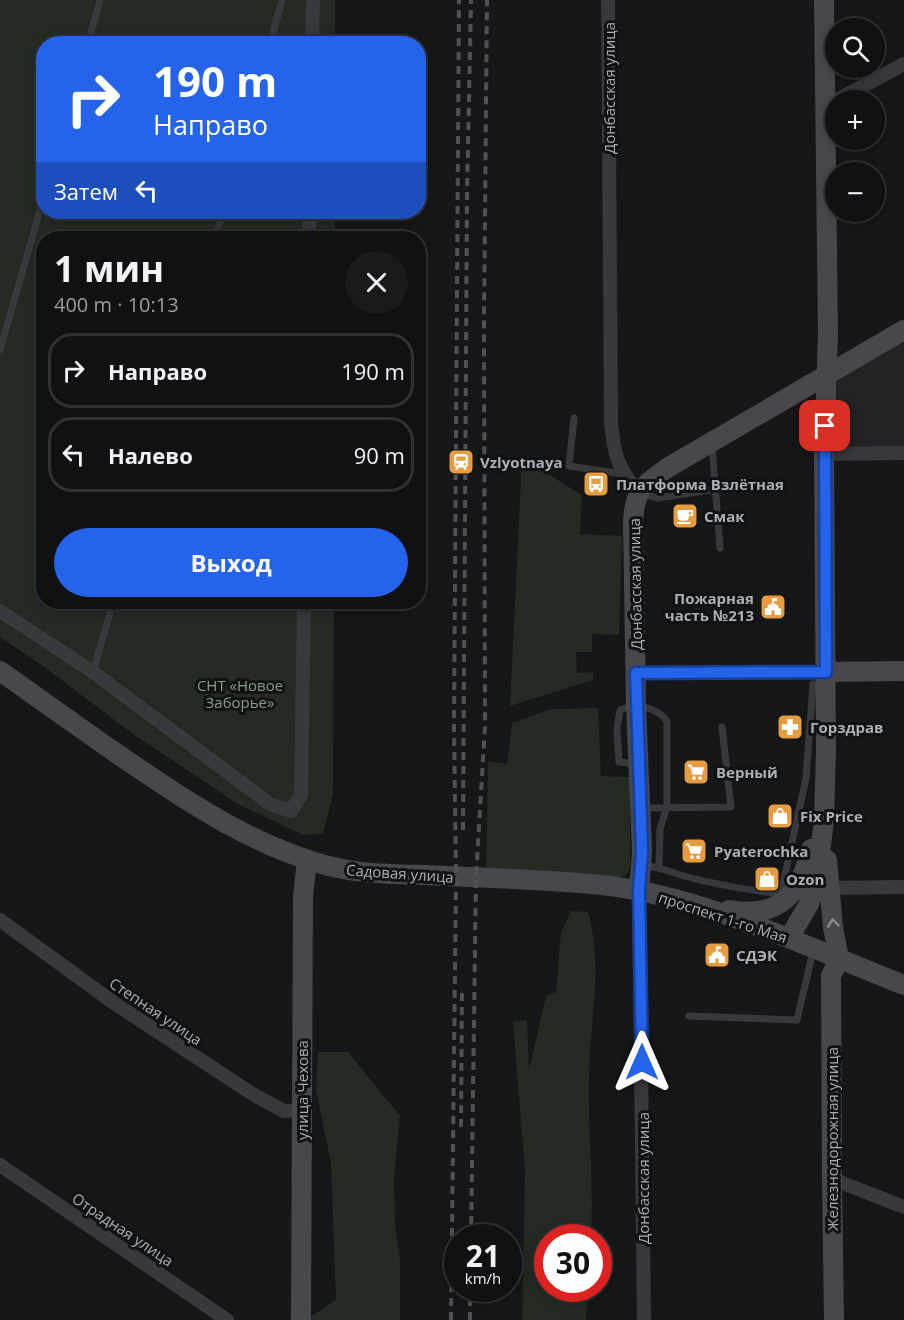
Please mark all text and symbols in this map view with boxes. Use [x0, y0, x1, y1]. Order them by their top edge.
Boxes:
map controls [825, 18, 885, 222]
button: search [825, 18, 885, 78]
street label: Донбасская улица [599, 22, 619, 154]
text: 190 m [153, 52, 277, 109]
icon: right [54, 60, 132, 138]
button: + [825, 90, 885, 150]
text: Направо [153, 106, 268, 143]
button: − [825, 162, 885, 222]
icon: left [130, 174, 163, 207]
text: Затем [54, 176, 118, 206]
text: 1 мин [54, 244, 164, 293]
button: close [345, 251, 408, 314]
text: 400 m · 10:13 [54, 291, 179, 318]
icon: right [57, 354, 90, 387]
text: Направо [108, 356, 207, 386]
text: 190 m [341, 356, 405, 386]
pin [799, 400, 850, 451]
icon: arrive [808, 409, 841, 442]
icon: left [57, 438, 90, 471]
text: Налево [108, 440, 193, 470]
text: 90 m [354, 440, 405, 470]
station icon: Vzlyotnaya [446, 447, 476, 477]
place label: Vzlyotnaya [480, 452, 563, 472]
bus stop icon: Платформа Взлётная [581, 469, 611, 499]
place label: Платформа Взлётная [616, 474, 784, 494]
cafe icon: Смак [670, 501, 700, 531]
place label: Смак [704, 506, 745, 526]
street label: Донбасская улица [624, 518, 646, 650]
button: Выход [54, 528, 408, 597]
place label: Пожарная часть №213 [665, 588, 754, 625]
public building icon: Пожарная часть №213 [758, 592, 788, 622]
park label: СНТ «Новое Заборье» [197, 675, 283, 712]
pharmacy icon: Горздрав [775, 712, 805, 742]
place label: Горздрав [810, 717, 883, 737]
supermarket icon: Верный [681, 757, 711, 787]
place label: Верный [716, 762, 778, 782]
shop icon: Fix Price [765, 801, 795, 831]
place label: Fix Price [800, 806, 863, 826]
supermarket icon: Pyaterochka [679, 836, 709, 866]
place label: Pyaterochka [714, 841, 808, 861]
street label: Садовая улица [345, 859, 455, 887]
shop icon: Ozon [752, 864, 782, 894]
place label: Ozon [786, 869, 824, 889]
street label: проспект 1-го Мая [656, 887, 790, 947]
one-way arrow [827, 918, 840, 928]
public building icon: СДЭК [702, 940, 732, 970]
place label: СДЭК [736, 945, 778, 965]
street label: Степная улица [106, 973, 206, 1049]
position arrow [610, 1030, 674, 1094]
street label: улица Чехова [292, 1040, 312, 1140]
street label: Железнодорожная улица [822, 1047, 842, 1231]
street label: Донбасская улица [633, 1112, 653, 1244]
street label: Отрадная улица [68, 1188, 178, 1270]
speed limit sign: 30 [534, 1224, 612, 1302]
text: 21 [466, 1235, 500, 1276]
text: km/h [465, 1268, 501, 1288]

